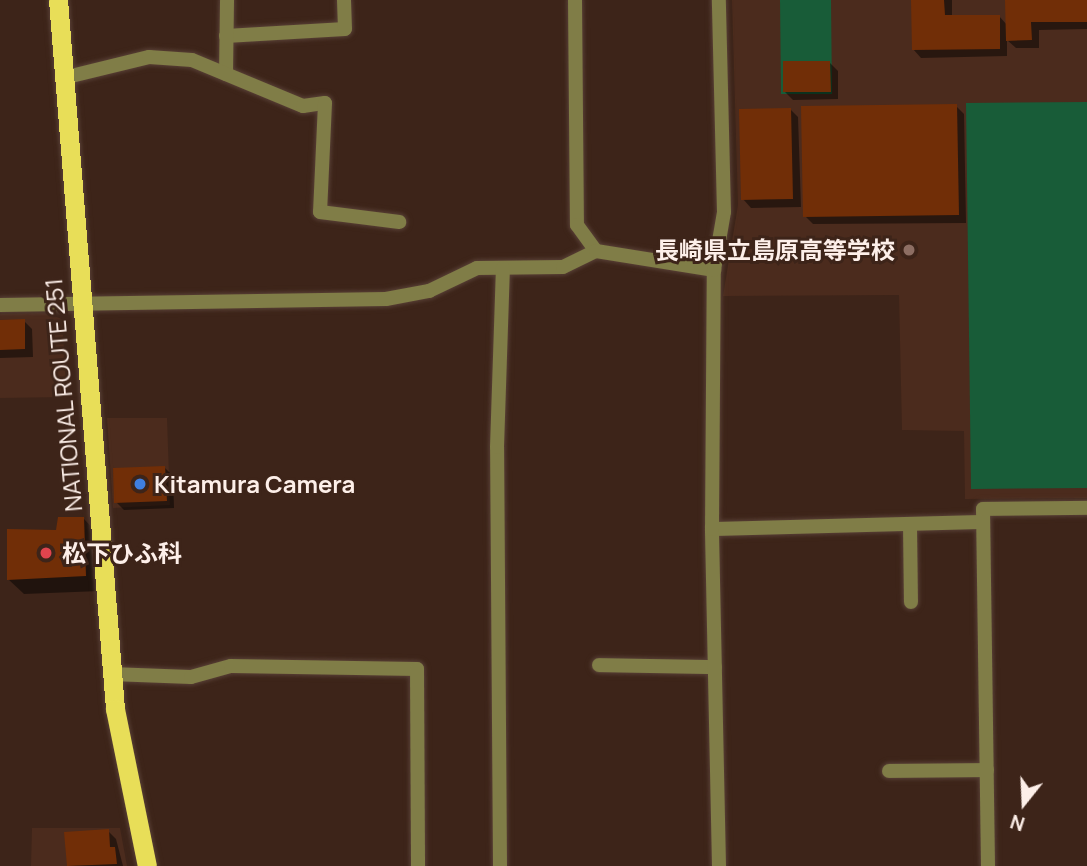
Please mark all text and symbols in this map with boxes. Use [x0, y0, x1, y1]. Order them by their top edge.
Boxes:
place label: 長崎県立島原高等学校 [655, 236, 895, 264]
marker: 長崎県立島原高等学校 [901, 242, 917, 258]
street label: NATIONAL ROUTE 251 [38, 277, 88, 513]
place label: Kitamura Camera [154, 470, 355, 498]
marker: Kitamura Camera [132, 476, 148, 492]
place label: 松下ひふ科 [62, 539, 182, 567]
marker: 松下ひふ科 [36, 543, 56, 563]
north arrow [989, 768, 1059, 838]
text: N [1007, 808, 1028, 837]

